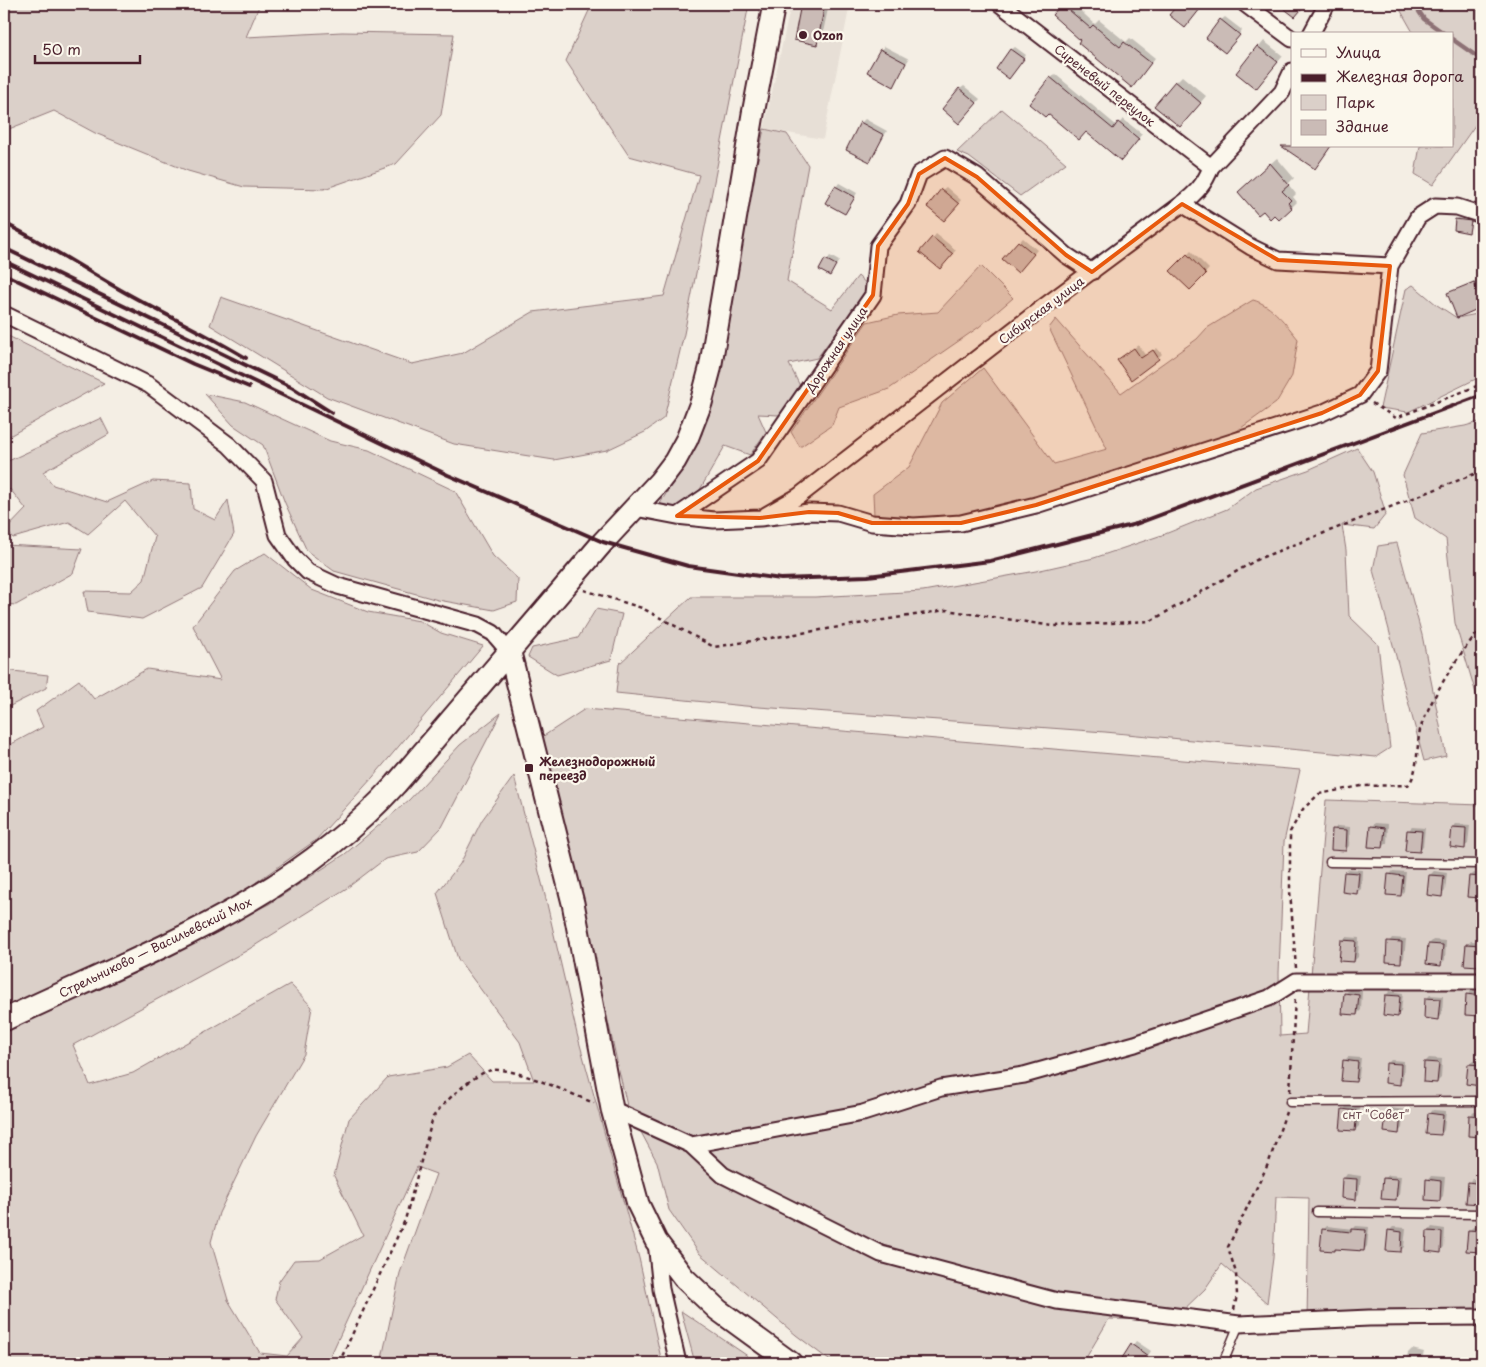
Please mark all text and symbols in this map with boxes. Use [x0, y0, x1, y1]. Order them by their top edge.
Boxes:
place label: Ozon [813, 26, 843, 44]
marker: Ozon [797, 29, 809, 41]
scale bar [35, 32, 140, 64]
legend [1291, 32, 1454, 148]
text: 50 m [42, 37, 81, 60]
street label: Сиреневый переулок [1051, 40, 1160, 131]
text: Улица [1336, 40, 1381, 63]
text: Железная дорога [1336, 64, 1464, 87]
text: Парк [1336, 90, 1375, 113]
text: Здание [1336, 114, 1389, 137]
street label: Сибирская улица [995, 272, 1088, 348]
street label: Дорожная улица [800, 302, 872, 396]
place label: Железнодорожный переезд [539, 752, 656, 784]
marker: Железнодорожный переезд [523, 762, 535, 774]
street label: Стрельниково — Васильевский Мох [56, 892, 254, 1002]
park label: снт "Совет" [1342, 1105, 1410, 1123]

